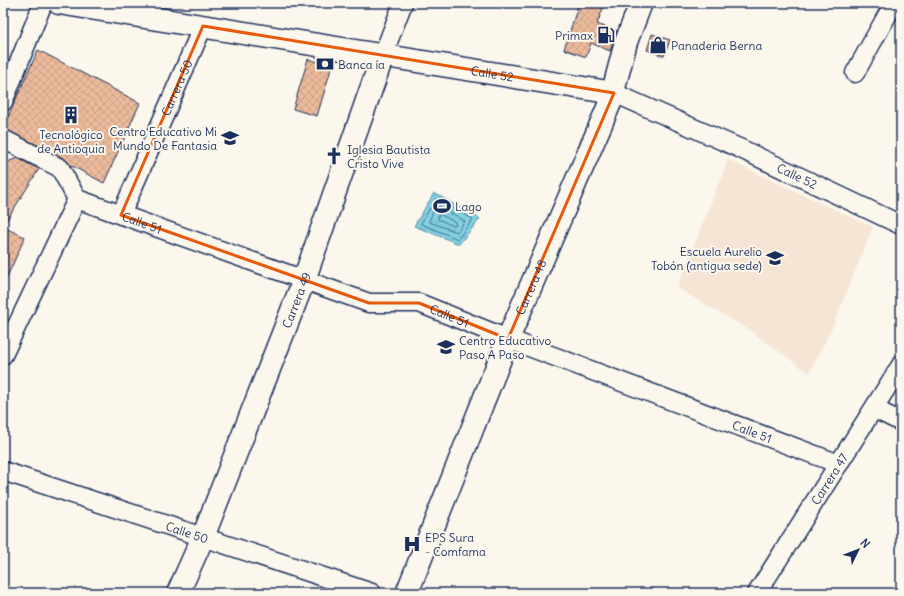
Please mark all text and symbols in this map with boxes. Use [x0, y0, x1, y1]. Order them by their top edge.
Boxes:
fuel station icon: Primax [596, 25, 616, 45]
place label: Primax [555, 28, 593, 43]
shop icon: Panaderia Berna [648, 35, 668, 55]
place label: Panaderia Berna [671, 38, 762, 53]
bank icon: Banca ía [315, 54, 335, 74]
street label: Carrera 50 [158, 57, 195, 118]
place label: Banca ía [338, 57, 385, 72]
street label: Calle 52 [470, 62, 515, 84]
building icon: Tecnológico de Antioquia [61, 105, 81, 125]
place label: Centro Educativo Mi Mundo De Fantasia [109, 124, 217, 153]
place label: Tecnológico de Antioquia [37, 127, 105, 156]
school or university icon: Centro Educativo Mi Mundo De Fantasia [220, 128, 240, 148]
place label: Iglesia Bautista Cristo Vive [347, 142, 431, 171]
church icon: Iglesia Bautista Cristo Vive [324, 146, 344, 166]
street label: Calle 52 [775, 160, 820, 192]
sports icon: Lago [432, 196, 452, 216]
place label: Lago [455, 199, 482, 214]
street label: Calle 51 [120, 208, 164, 236]
place label: Escuela Aurelio Tobón (antigua sede) [651, 244, 762, 273]
school or university icon: Escuela Aurelio Tobón (antigua sede) [765, 248, 785, 268]
street label: Carrera 48 [512, 257, 549, 317]
street label: Carrera 49 [278, 270, 314, 330]
street label: Calle 51 [428, 301, 471, 330]
place label: Centro Educativo Paso A Paso [459, 333, 552, 362]
school or university icon: Centro Educativo Paso A Paso [436, 337, 456, 357]
street label: Calle 51 [730, 417, 774, 445]
street label: Carrera 47 [807, 450, 851, 507]
street label: Calle 50 [164, 518, 211, 546]
place label: EPS Sura - Comfama [425, 530, 486, 559]
north arrow [838, 530, 878, 570]
hospital icon: EPS Sura - Comfama [402, 534, 422, 554]
text: N [858, 536, 873, 551]

